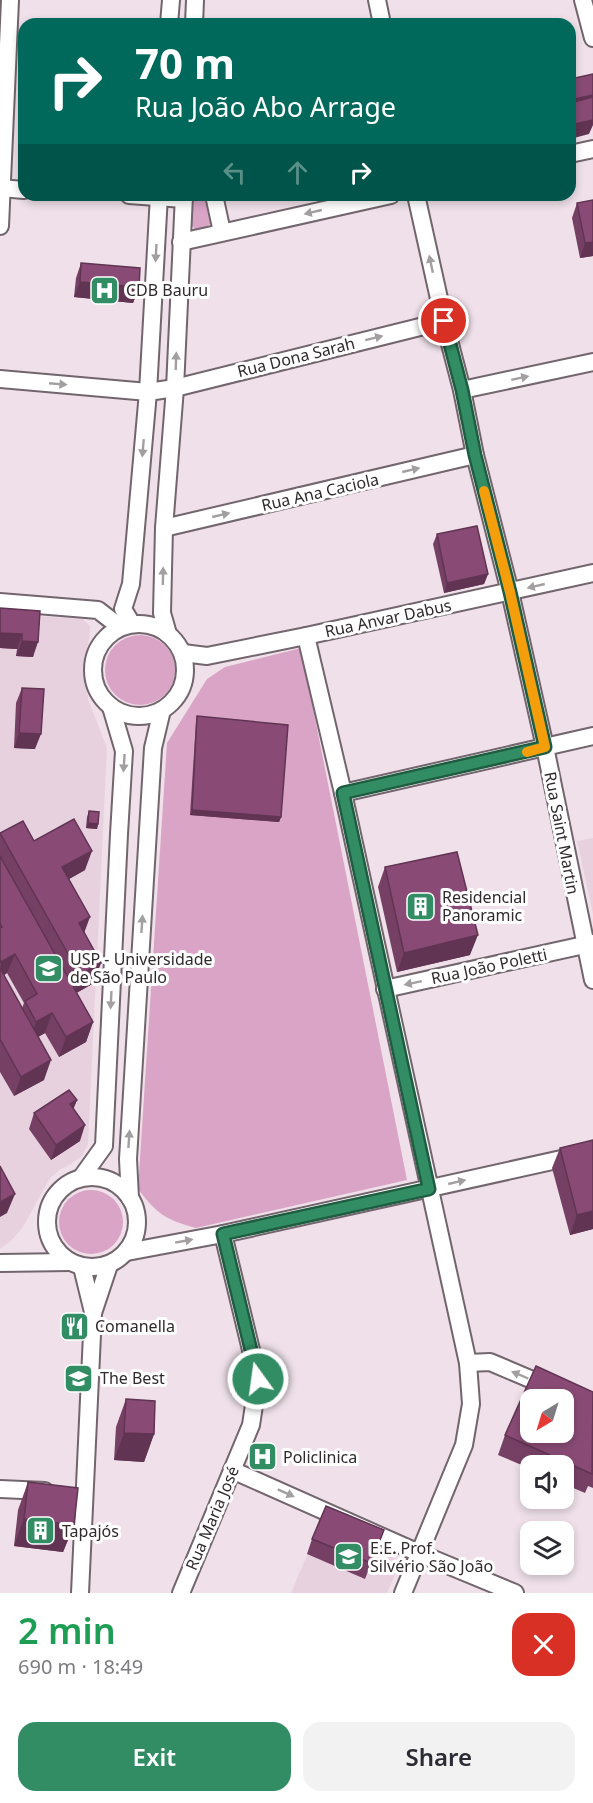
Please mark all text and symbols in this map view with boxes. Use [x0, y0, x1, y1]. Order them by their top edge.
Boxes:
text: 70 m [135, 34, 235, 91]
icon: right [36, 42, 114, 120]
text: Rua João Abo Arrage [135, 88, 396, 125]
icon: left [218, 156, 251, 189]
icon: ahead [281, 156, 314, 189]
icon: right [344, 156, 377, 189]
one-way arrow [304, 208, 323, 217]
one-way arrow [151, 244, 160, 263]
one-way arrow [426, 254, 436, 273]
hospital icon: CDB Bauru [89, 274, 121, 306]
place label: CDB Bauru [126, 279, 208, 301]
pin [418, 295, 469, 346]
icon: arrive [427, 304, 460, 337]
street label: Rua Dona Sarah [235, 332, 357, 382]
one-way arrow [365, 333, 384, 343]
one-way arrow [172, 351, 181, 370]
one-way arrow [510, 372, 529, 382]
one-way arrow [49, 379, 68, 389]
one-way arrow [138, 439, 148, 458]
one-way arrow [402, 465, 420, 475]
street label: Rua Ana Caciola [259, 468, 381, 516]
one-way arrow [212, 510, 231, 519]
one-way arrow [158, 567, 168, 586]
one-way arrow [526, 582, 545, 591]
street label: Rua Anvar Dabus [323, 594, 453, 642]
one-way arrow [119, 754, 128, 773]
street label: Rua Saint Martin [539, 770, 585, 896]
place label: Residencial Panoramic [442, 886, 526, 926]
building icon: Residencial Panoramic [405, 890, 437, 922]
one-way arrow [137, 914, 147, 933]
street label: Rua João Poletti [429, 943, 549, 989]
place label: USP - Universidade de São Paulo [70, 948, 213, 988]
school or university icon: USP - Universidade de São Paulo [33, 952, 65, 984]
one-way arrow [403, 979, 422, 988]
one-way arrow [107, 990, 116, 1009]
one-way arrow [124, 1130, 133, 1149]
one-way arrow [448, 1177, 467, 1186]
one-way arrow [175, 1236, 194, 1245]
restaurant icon: Comanella [58, 1310, 90, 1342]
place label: Comanella [95, 1315, 175, 1337]
position arrow [226, 1347, 290, 1411]
school or university icon: The Best [63, 1362, 95, 1394]
place label: The Best [100, 1367, 165, 1389]
one-way arrow [511, 1370, 529, 1379]
north arrow [520, 1389, 574, 1443]
map controls [520, 1389, 574, 1575]
hospital icon: Policlinica [246, 1441, 278, 1473]
place label: Policlinica [283, 1446, 357, 1468]
button: sound [520, 1455, 574, 1509]
street label: Rua Maria José [180, 1463, 244, 1573]
one-way arrow [277, 1489, 294, 1498]
building icon: Tapajós [25, 1515, 57, 1547]
place label: Tapajós [62, 1520, 119, 1542]
button: layers [520, 1521, 574, 1575]
place label: E.E. Prof. Silvério São João [370, 1537, 493, 1577]
school or university icon: E.E. Prof. Silvério São João [333, 1541, 365, 1573]
text: 2 min [18, 1606, 116, 1655]
button: close [512, 1613, 575, 1676]
text: 690 m · 18:49 [18, 1653, 143, 1680]
button: Exit [18, 1722, 291, 1791]
button: Share [303, 1722, 575, 1791]

